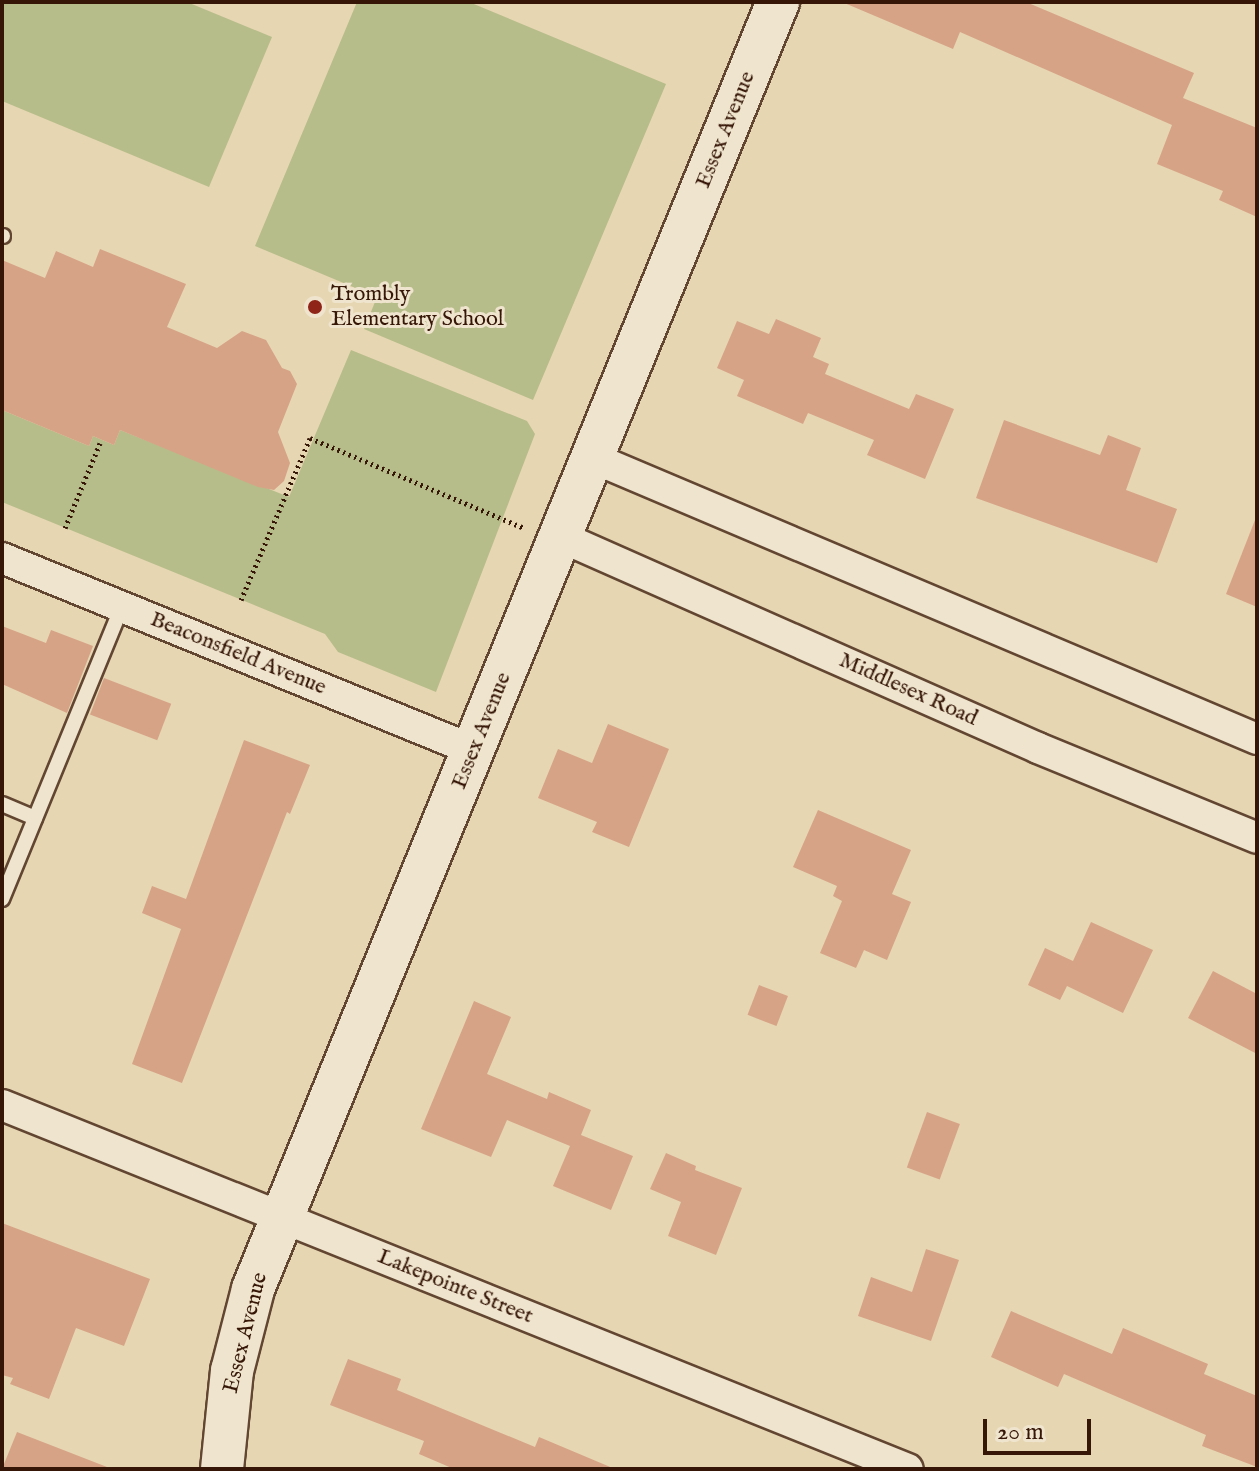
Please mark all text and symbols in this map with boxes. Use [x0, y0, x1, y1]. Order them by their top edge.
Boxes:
street label: Essex Avenue [691, 68, 761, 192]
place label: Trombly Elementary School [331, 281, 504, 332]
marker: Trombly Elementary School [306, 298, 324, 316]
street label: Beaconsfield Avenue [146, 607, 330, 701]
street label: Middlesex Road [835, 648, 981, 732]
street label: Essex Avenue [447, 669, 517, 793]
street label: Lakepointe Street [373, 1244, 537, 1330]
street label: Essex Avenue [218, 1270, 274, 1396]
scale bar [987, 1403, 1095, 1453]
text: 20 m [997, 1417, 1044, 1448]

